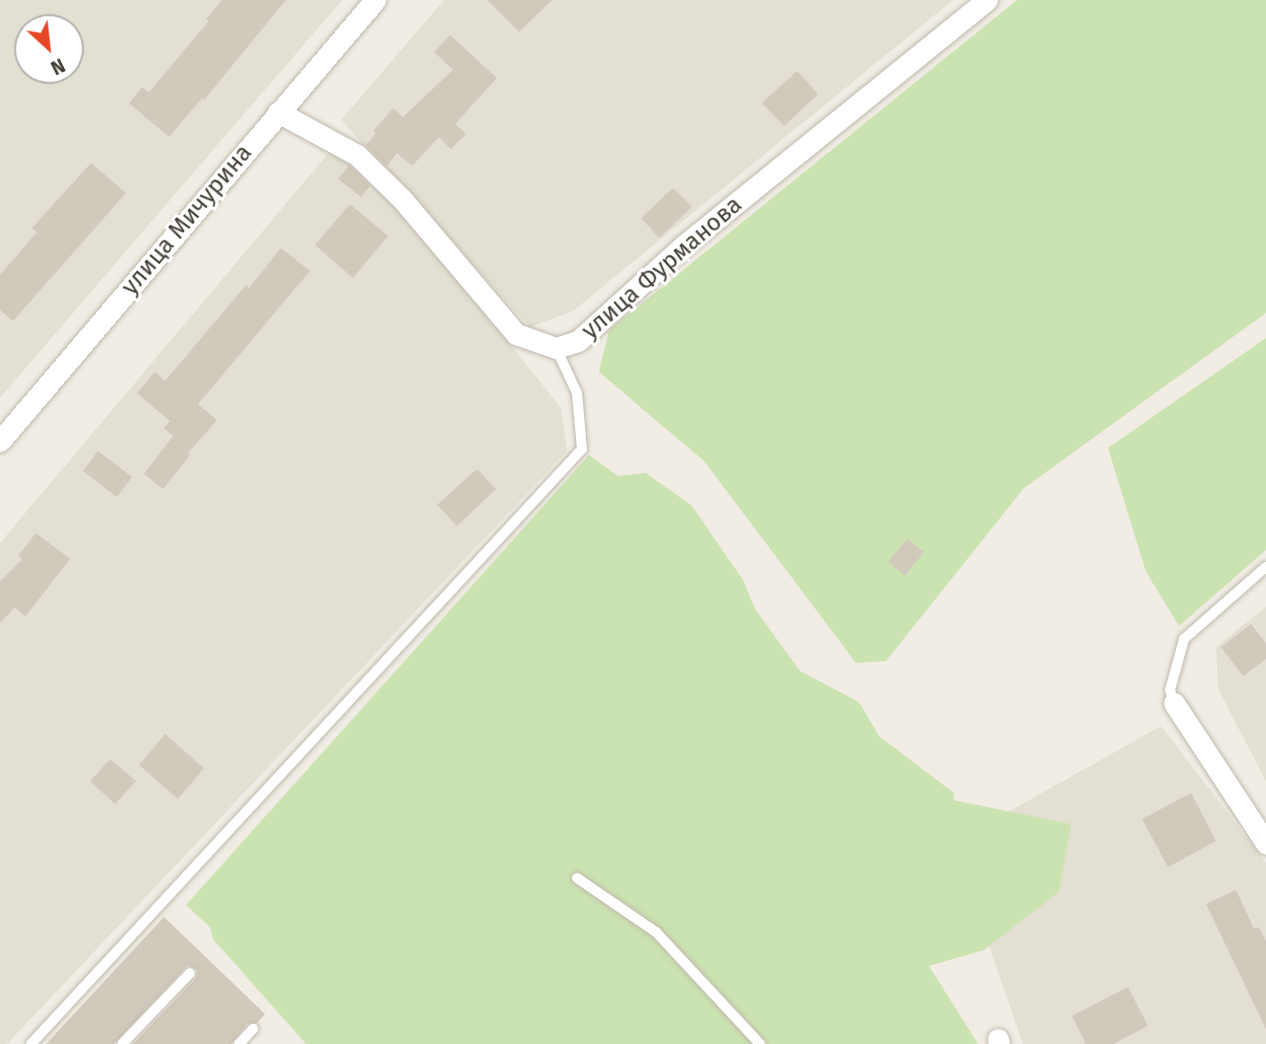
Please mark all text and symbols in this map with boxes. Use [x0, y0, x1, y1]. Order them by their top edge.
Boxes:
north arrow [14, 14, 84, 84]
text: N [47, 53, 69, 79]
street label: улица Мичурина [116, 139, 258, 301]
street label: улица Фурманова [576, 191, 748, 345]

